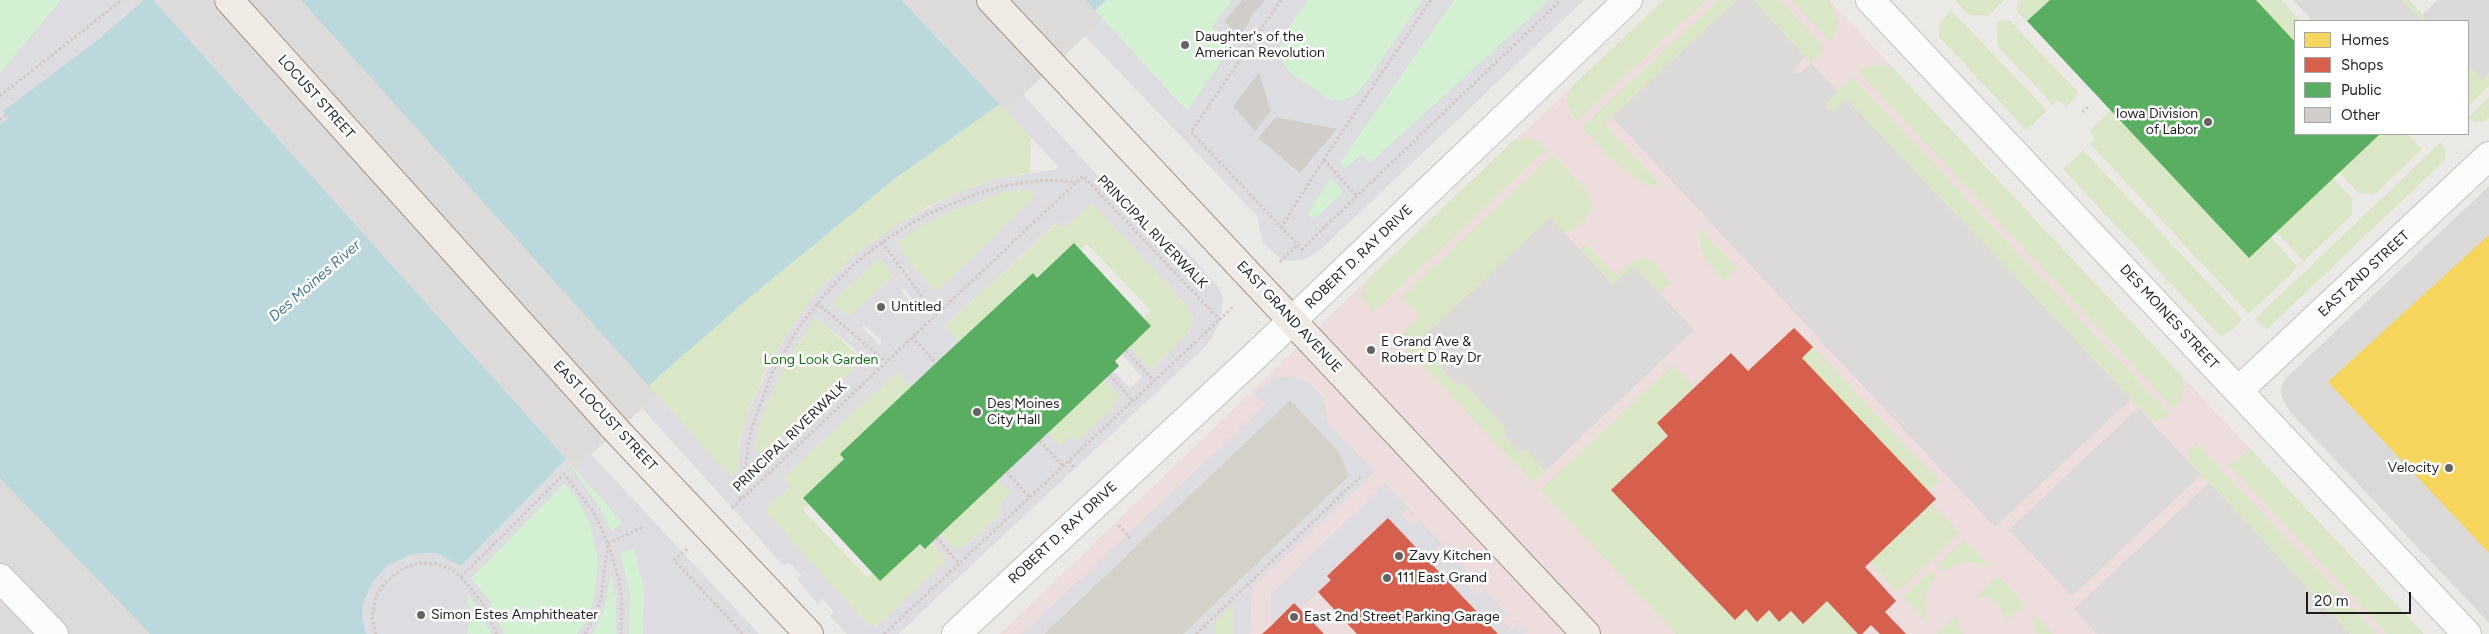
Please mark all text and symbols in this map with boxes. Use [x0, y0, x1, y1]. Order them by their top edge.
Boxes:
legend [2294, 20, 2469, 135]
place label: Daughter's of the American Revolution [1195, 29, 1325, 62]
text: Homes [2341, 31, 2389, 49]
marker: Daughter's of the American Revolution [1179, 39, 1191, 51]
street label: LOCUST STREET [274, 52, 358, 142]
text: Shops [2341, 56, 2383, 74]
text: Public [2341, 81, 2382, 99]
place label: Iowa Division of Labor [2116, 106, 2198, 138]
text: Other [2341, 106, 2380, 124]
marker: Iowa Division of Labor [2202, 116, 2214, 128]
street label: PRINCIPAL RIVERWALK [1093, 172, 1211, 292]
street label: ROBERT D. RAY DRIVE [1302, 201, 1416, 313]
street label: EAST 2ND STREET [2315, 227, 2413, 321]
water label: Des Moines River [266, 236, 364, 326]
street label: EAST GRAND AVENUE [1233, 258, 1345, 376]
street label: DES MOINES STREET [2116, 261, 2222, 373]
place label: Untitled [891, 299, 941, 315]
marker: Untitled [875, 301, 887, 313]
place label: E Grand Ave & Robert D Ray Dr [1381, 334, 1481, 367]
marker: E Grand Ave & Robert D Ray Dr [1365, 344, 1377, 356]
park label: Long Look Garden [764, 352, 878, 368]
street label: EAST LOCUST STREET [550, 357, 660, 475]
street label: PRINCIPAL RIVERWALK [730, 378, 850, 496]
place label: Des Moines City Hall [987, 396, 1059, 428]
marker: Des Moines City Hall [971, 406, 983, 418]
place label: Velocity [2388, 460, 2439, 476]
marker: Velocity [2443, 462, 2455, 474]
street label: ROBERT D. RAY DRIVE [1005, 478, 1121, 588]
place label: Zavy Kitchen [1409, 548, 1491, 564]
marker: Zavy Kitchen [1393, 550, 1405, 562]
place label: 111 East Grand [1397, 570, 1487, 586]
marker: 111 East Grand [1381, 572, 1393, 584]
scale bar [2309, 582, 2414, 614]
text: 20 m [2314, 592, 2348, 610]
place label: Simon Estes Amphitheater [431, 607, 598, 623]
marker: Simon Estes Amphitheater [415, 609, 427, 621]
place label: East 2nd Street Parking Garage [1304, 609, 1500, 625]
marker: East 2nd Street Parking Garage [1288, 611, 1300, 623]

